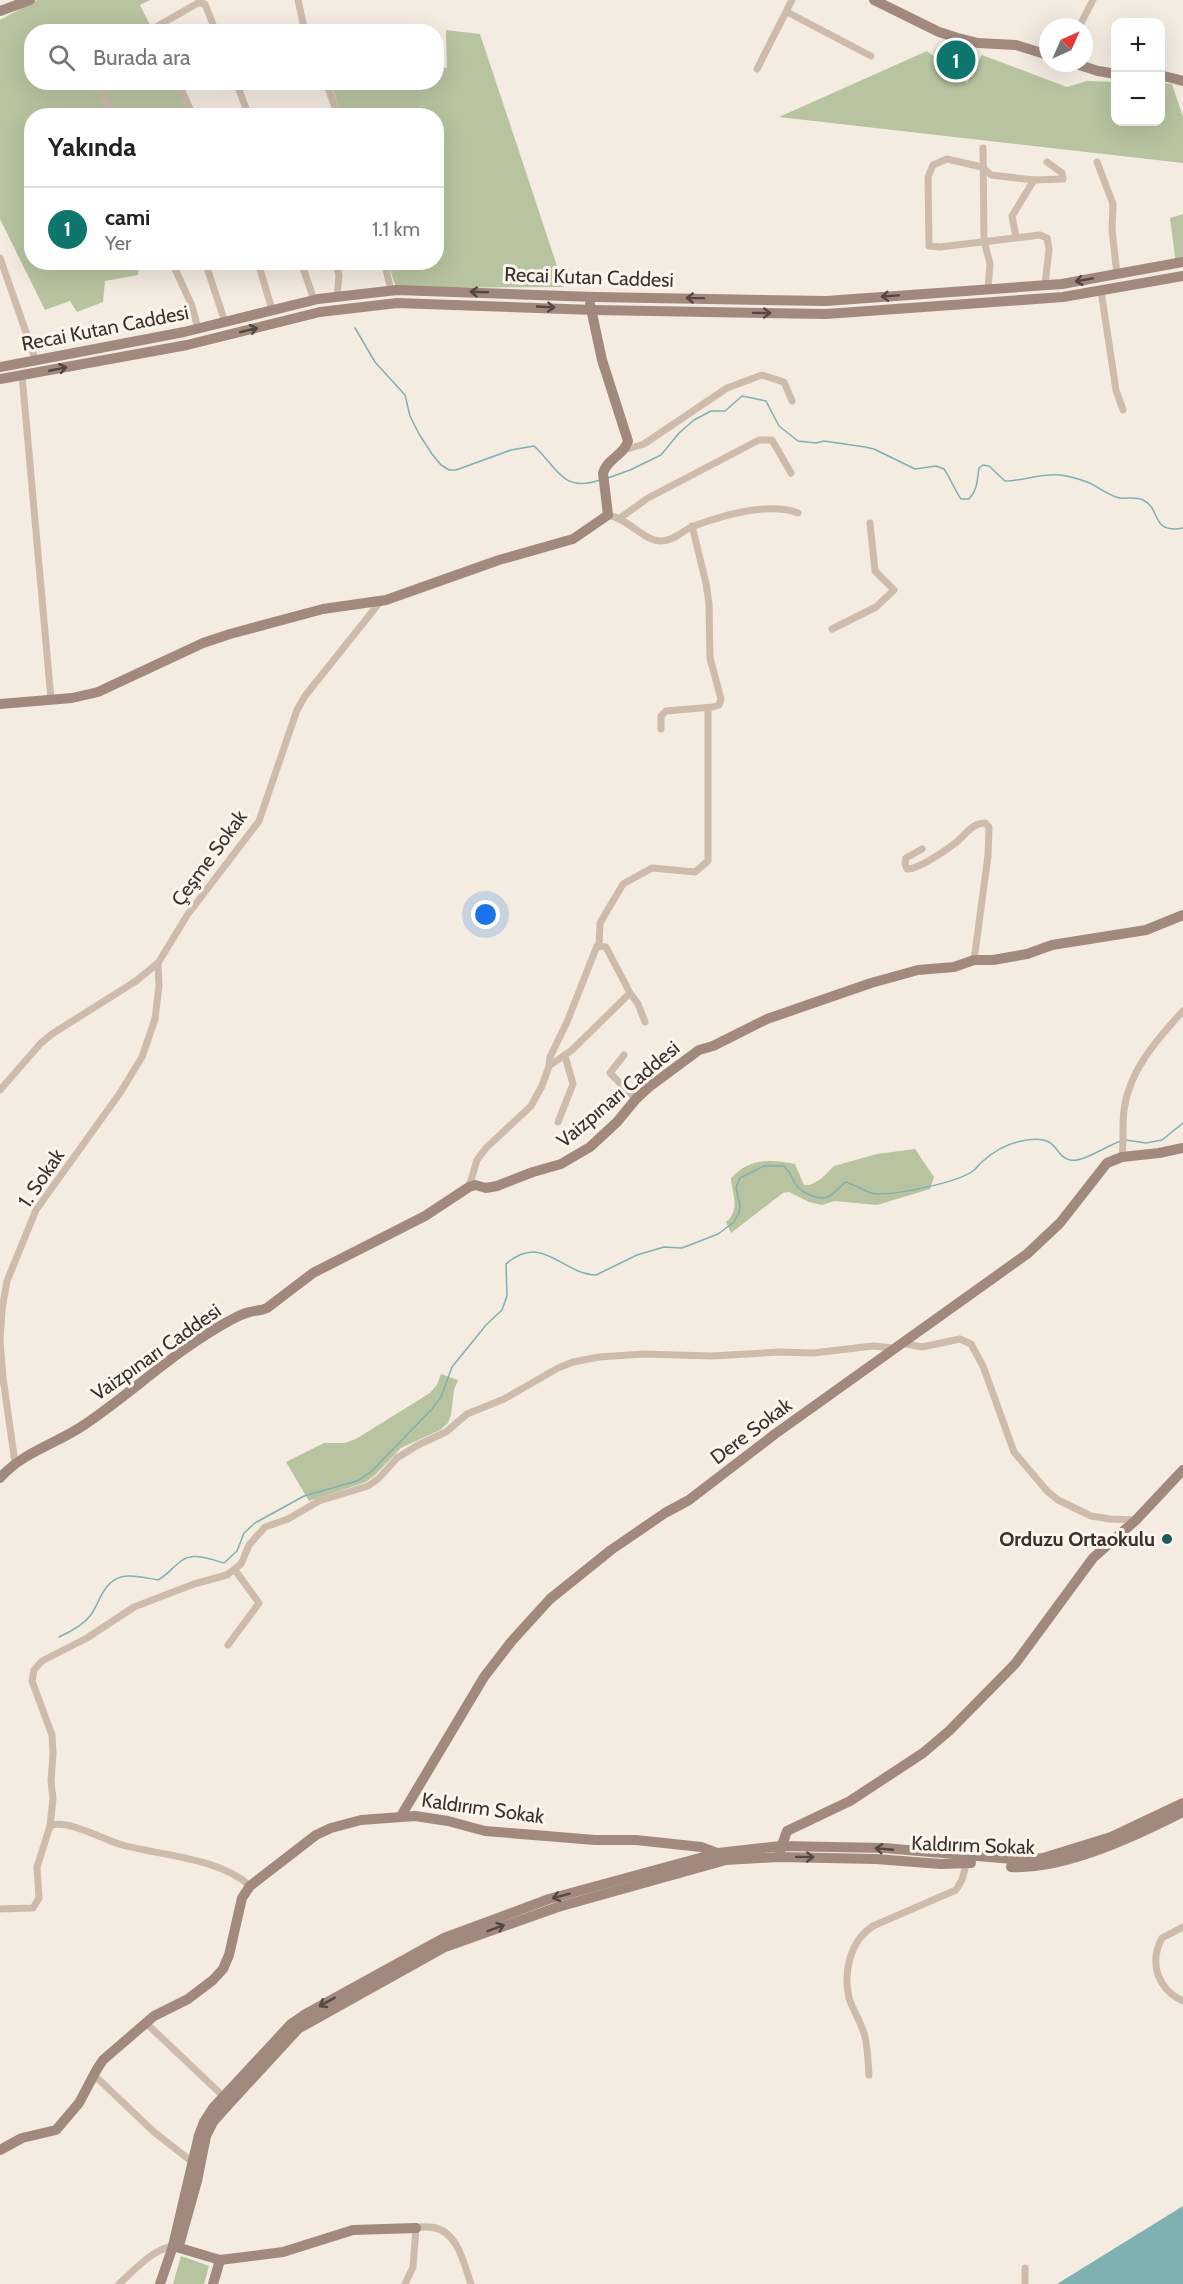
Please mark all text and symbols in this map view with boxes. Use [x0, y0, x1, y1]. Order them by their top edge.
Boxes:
north arrow [1039, 18, 1093, 72]
map controls [1111, 18, 1165, 126]
button: + [1111, 18, 1165, 72]
search box [24, 24, 444, 90]
pin: 1 [936, 38, 976, 82]
icon: search [45, 41, 78, 74]
text: Burada ara [93, 44, 191, 71]
button: − [1111, 72, 1165, 126]
text: Yakında [48, 131, 136, 163]
text: cami [105, 204, 150, 231]
text: 1 [64, 217, 71, 241]
text: 1.1 km [372, 217, 420, 241]
text: Yer [105, 231, 131, 255]
street label: Recai Kutan Caddesi [504, 262, 674, 292]
one-way arrow [1075, 275, 1094, 286]
one-way arrow [470, 286, 490, 297]
one-way arrow [880, 291, 900, 302]
one-way arrow [686, 293, 706, 304]
street label: Recai Kutan Caddesi [19, 300, 191, 356]
one-way arrow [535, 302, 555, 313]
one-way arrow [751, 307, 771, 318]
one-way arrow [239, 323, 258, 335]
one-way arrow [47, 363, 67, 374]
street label: Çeşme Sokak [166, 805, 252, 911]
your location [471, 900, 500, 929]
street label: Vaizpınarı Caddesi [552, 1036, 684, 1152]
street label: 1. Sokak [13, 1144, 69, 1212]
street label: Vaizpınarı Caddesi [87, 1298, 225, 1406]
street label: Dere Sokak [706, 1393, 796, 1469]
place label: Orduzu Ortaokulu [999, 1527, 1155, 1551]
marker: Orduzu Ortaokulu [1160, 1532, 1174, 1546]
street label: Kaldırım Sokak [420, 1788, 546, 1828]
street label: Kaldırım Sokak [911, 1831, 1035, 1859]
one-way arrow [875, 1843, 894, 1854]
one-way arrow [795, 1852, 815, 1863]
one-way arrow [551, 1890, 570, 1902]
one-way arrow [486, 1922, 505, 1933]
one-way arrow [318, 1997, 336, 2008]

